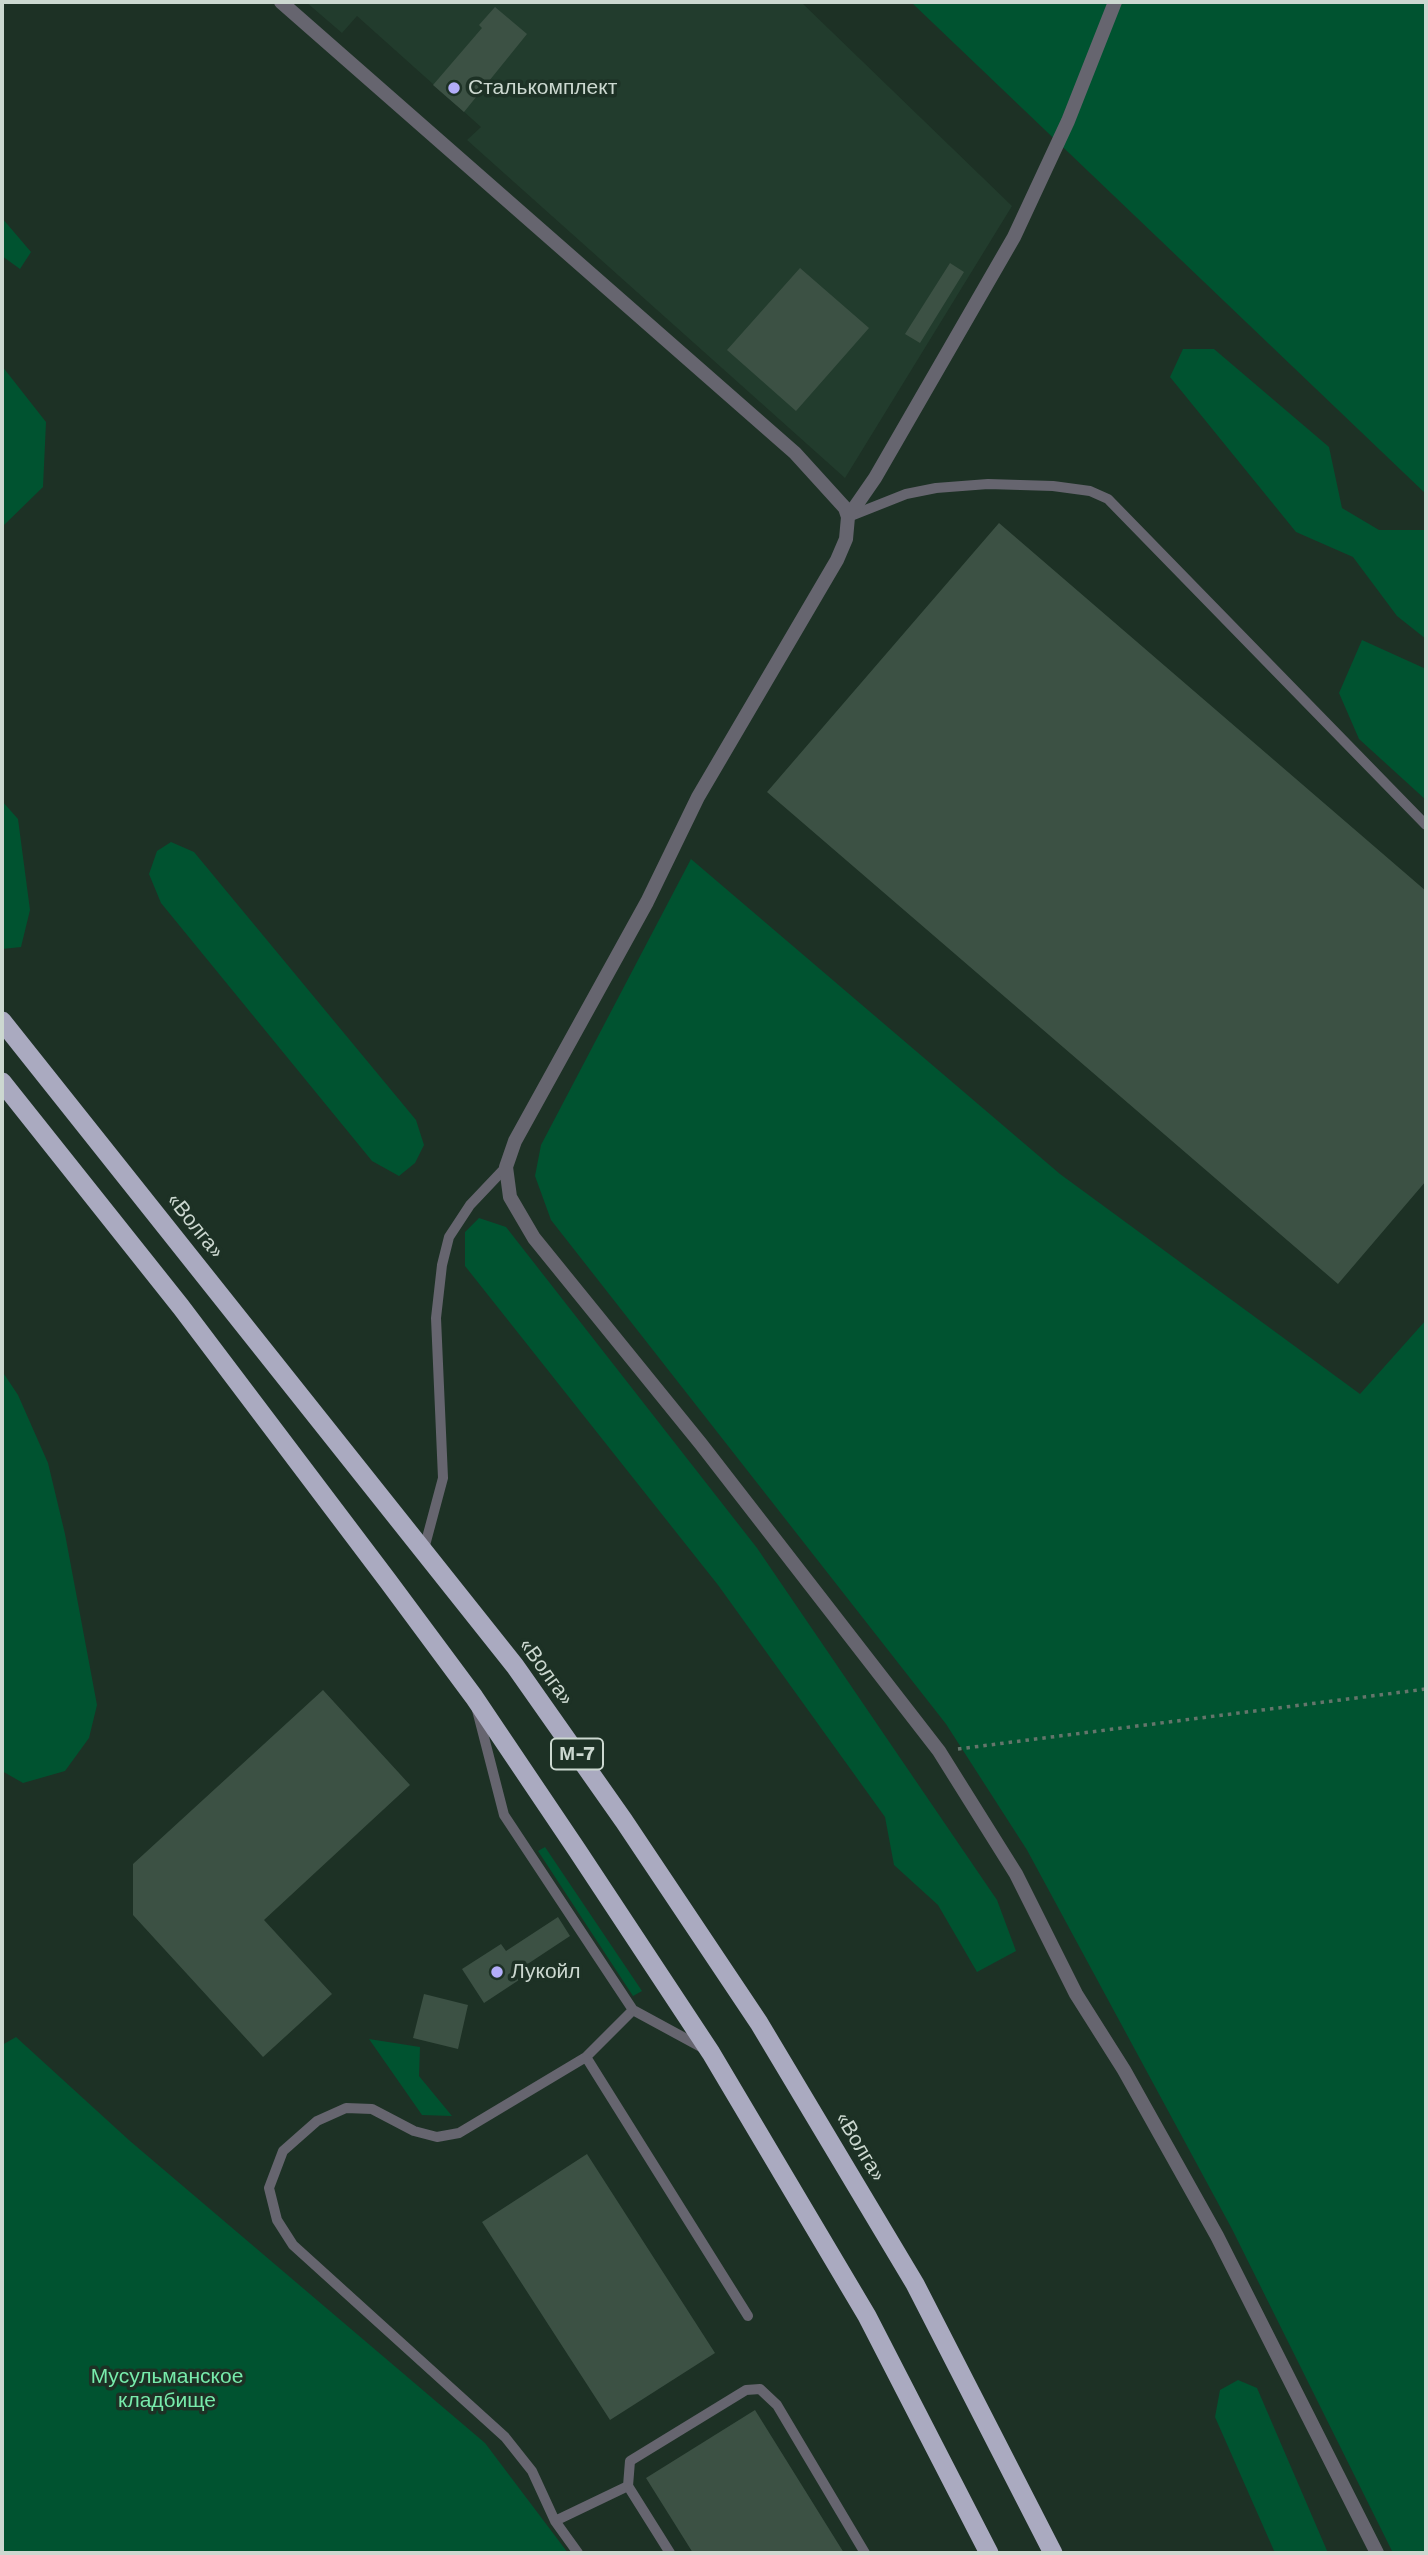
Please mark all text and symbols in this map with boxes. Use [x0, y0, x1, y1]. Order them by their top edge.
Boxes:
place label: Сталькомплект [468, 75, 617, 101]
marker: Сталькомплект [446, 80, 462, 96]
street label: «Волга» [161, 1188, 229, 1264]
street label: «Волга» [513, 1633, 579, 1711]
road number: М-7 [551, 1738, 603, 1770]
place label: Лукойл [511, 1959, 581, 1985]
marker: Лукойл [489, 1964, 505, 1980]
street label: «Волга» [829, 2107, 891, 2187]
park label: Мусульманское кладбище [91, 2364, 243, 2414]

